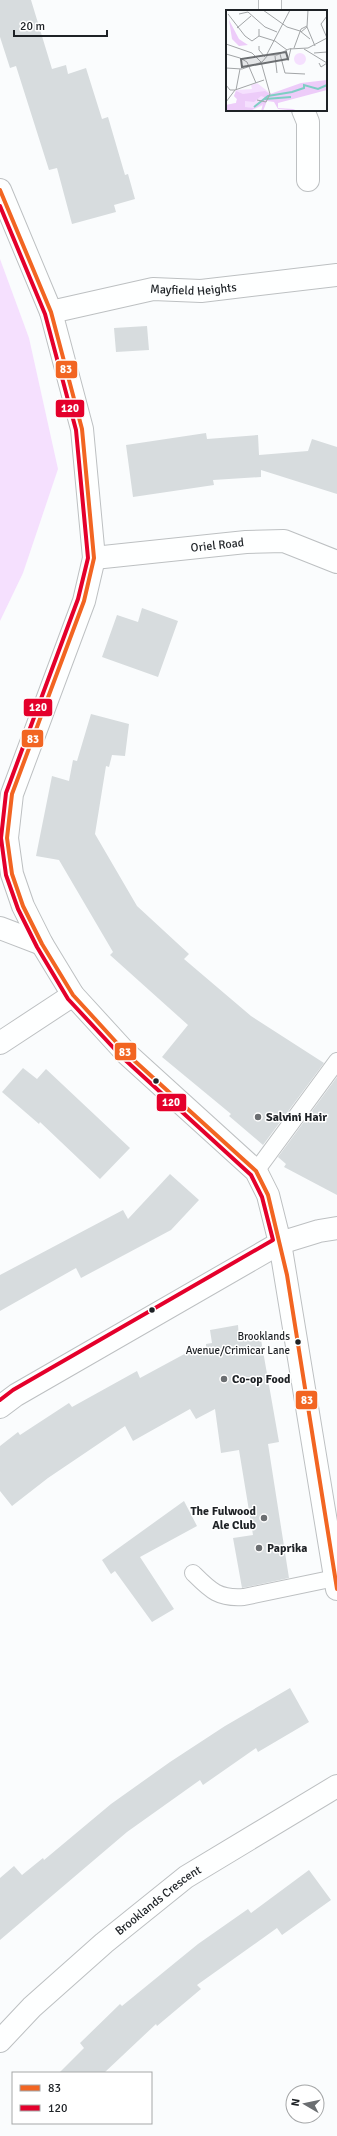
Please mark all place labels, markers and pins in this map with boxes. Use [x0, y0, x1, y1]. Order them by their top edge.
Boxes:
unlabelled marker [151, 1076, 161, 1086]
place label: Salvini Hair [266, 1110, 327, 1125]
marker: Salvini Hair [253, 1112, 263, 1122]
unlabelled marker [147, 1305, 157, 1315]
place label: Brooklands Avenue/Crimicar Lane [186, 1330, 290, 1357]
marker: Brooklands Avenue/Crimicar Lane [293, 1337, 303, 1347]
place label: Co-op Food [232, 1372, 291, 1387]
marker: Co-op Food [219, 1374, 229, 1384]
place label: The Fulwood Ale Club [190, 1504, 257, 1533]
marker: The Fulwood Ale Club [259, 1513, 269, 1523]
place label: Paprika [267, 1541, 307, 1556]
marker: Paprika [254, 1543, 264, 1553]

